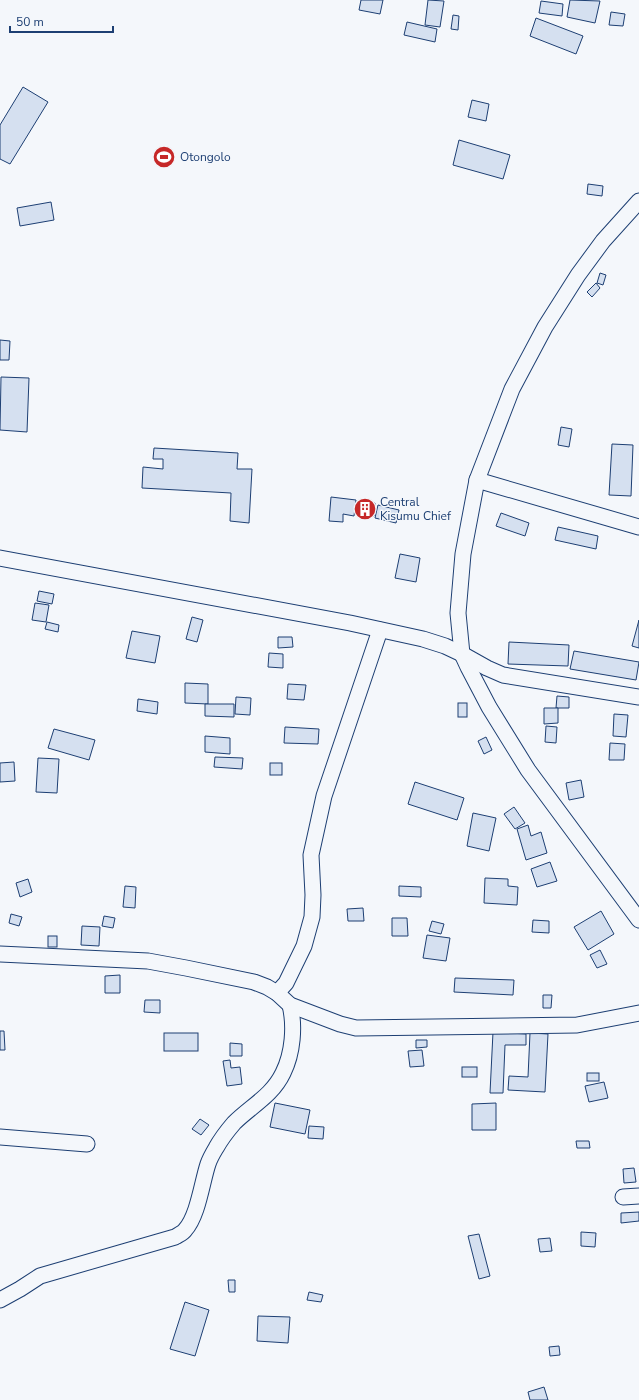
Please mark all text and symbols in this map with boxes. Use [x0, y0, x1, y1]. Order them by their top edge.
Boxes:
scale bar [10, 8, 113, 34]
text: 50 m [16, 14, 44, 30]
sports icon: Otongolo [151, 144, 177, 170]
place label: Otongolo [180, 149, 231, 165]
place label: Central Kisumu Chief [380, 494, 452, 524]
building icon: Central Kisumu Chief [352, 496, 378, 522]

